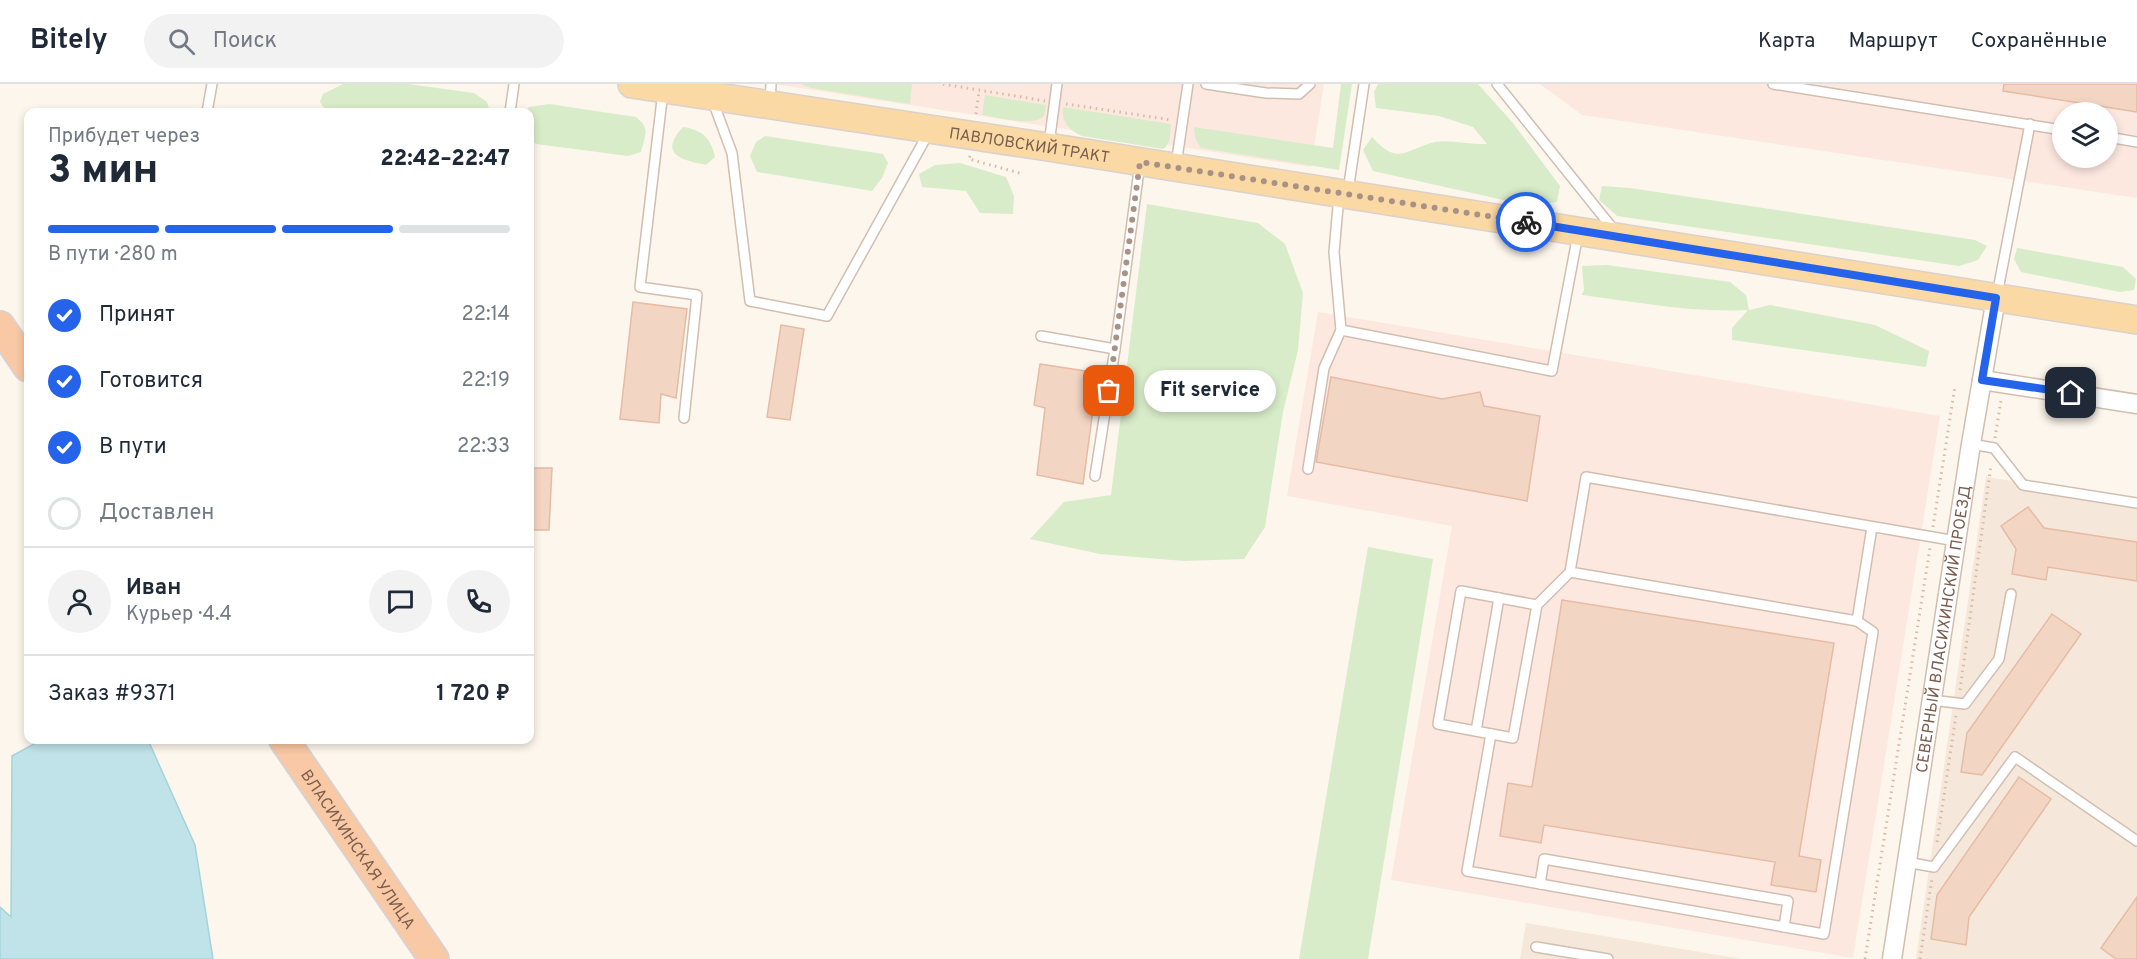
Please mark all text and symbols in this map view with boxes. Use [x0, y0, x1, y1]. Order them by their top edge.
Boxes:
search box [144, 14, 564, 68]
text: Bitely [30, 23, 108, 59]
icon: search [165, 25, 198, 58]
text: Поиск [213, 28, 277, 55]
text: Карта [1758, 28, 1815, 55]
text: Маршрут [1848, 28, 1938, 55]
text: Сохранённые [1971, 28, 2107, 55]
map controls [2052, 102, 2118, 168]
button: layers [2052, 102, 2118, 168]
text: Прибудет через [48, 124, 200, 150]
street label: ПАВЛОВСКИЙ ТРАКТ [947, 124, 1111, 169]
text: 22:42–22:47 [380, 146, 510, 173]
text: 3 мин [48, 148, 158, 197]
courier [1496, 192, 1556, 252]
icon: bike [1510, 206, 1543, 239]
text: В пути · 280 m [48, 242, 178, 268]
icon: check [48, 299, 81, 332]
text: Принят [99, 302, 175, 329]
text: 22:14 [462, 302, 510, 328]
icon: check [48, 365, 81, 398]
pin [1083, 365, 1134, 416]
pin [2045, 367, 2096, 418]
text: Готовится [99, 368, 203, 395]
text: 22:19 [462, 368, 510, 394]
callout: Fit service [1145, 370, 1277, 412]
icon: bag [1092, 374, 1125, 407]
icon: home [2054, 376, 2087, 409]
text: Fit service [1160, 378, 1260, 404]
icon: check [48, 431, 81, 464]
text: В пути [99, 434, 167, 461]
text: 22:33 [457, 434, 510, 460]
street label: СЕВЕРНЫЙ ВЛАСИХИНСКИЙ ПРОЕЗД [1913, 484, 1977, 774]
text: Доставлен [99, 500, 214, 527]
button: person [48, 570, 111, 633]
button: chat [369, 570, 432, 633]
button: phone [447, 570, 510, 633]
text: Иван [126, 575, 181, 602]
text: Курьер · 4.4 [126, 602, 232, 628]
text: Заказ #9371 [48, 681, 176, 708]
text: 1 720 ₽ [436, 681, 510, 708]
street label: ВЛАСИХИНСКАЯ УЛИЦА [295, 766, 419, 934]

